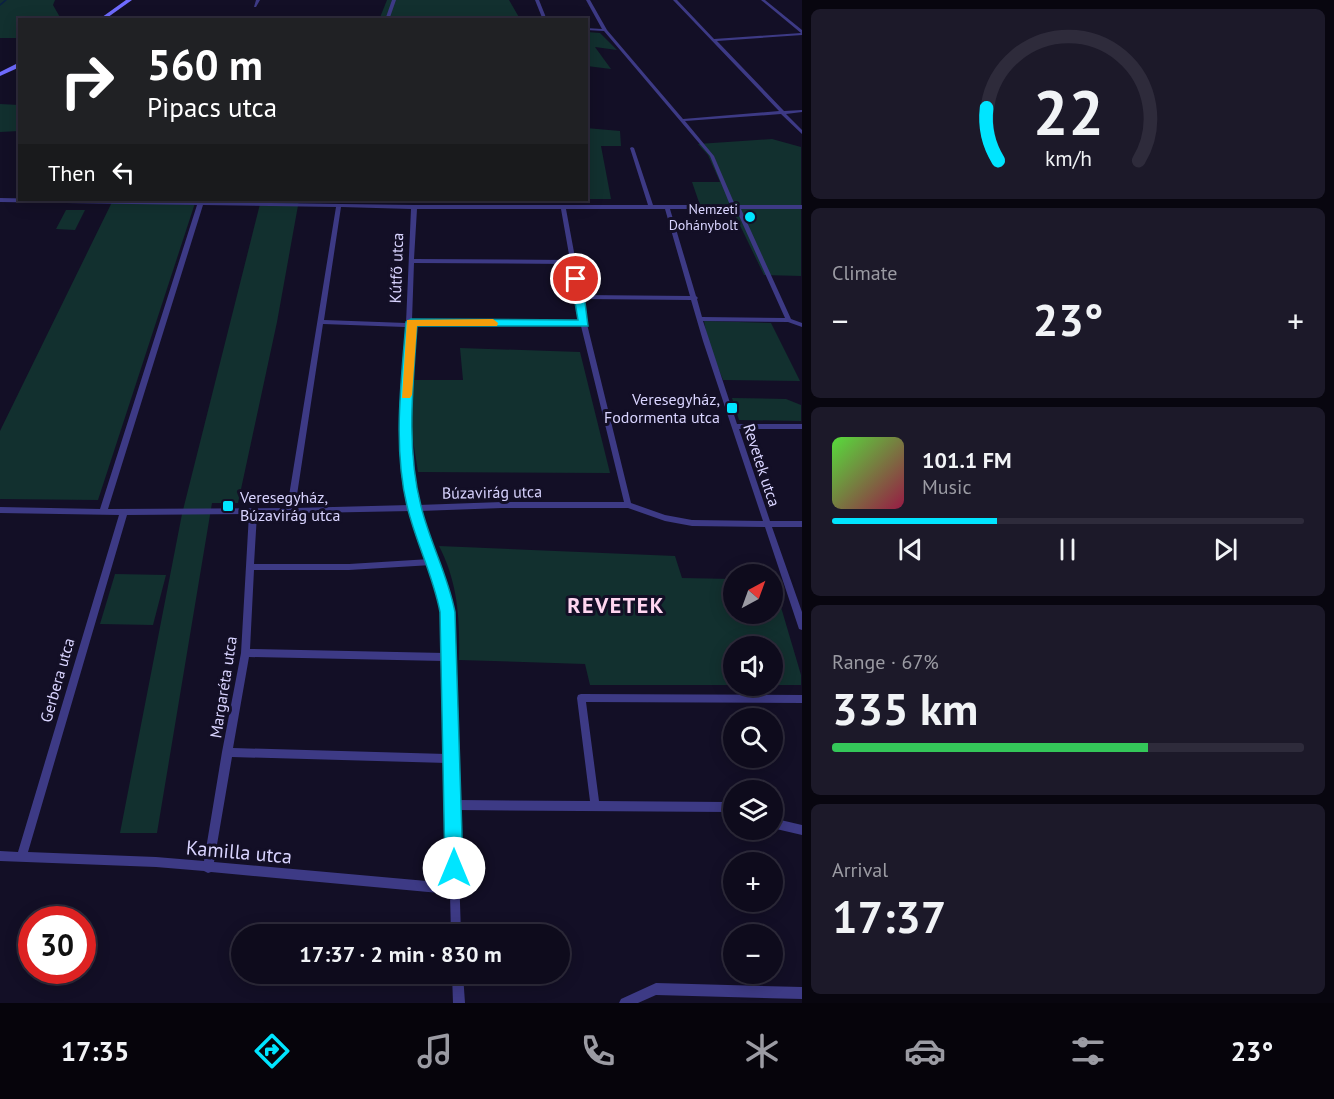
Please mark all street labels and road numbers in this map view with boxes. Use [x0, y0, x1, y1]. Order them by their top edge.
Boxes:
street label: Kútfő utca [385, 232, 407, 304]
street label: Revetek utca [739, 421, 785, 509]
street label: Búzavirág utca [442, 481, 542, 503]
street label: Margaréta utca [205, 635, 241, 739]
street label: Gerbera utca [35, 636, 79, 724]
street label: Kamilla utca [185, 834, 293, 870]

